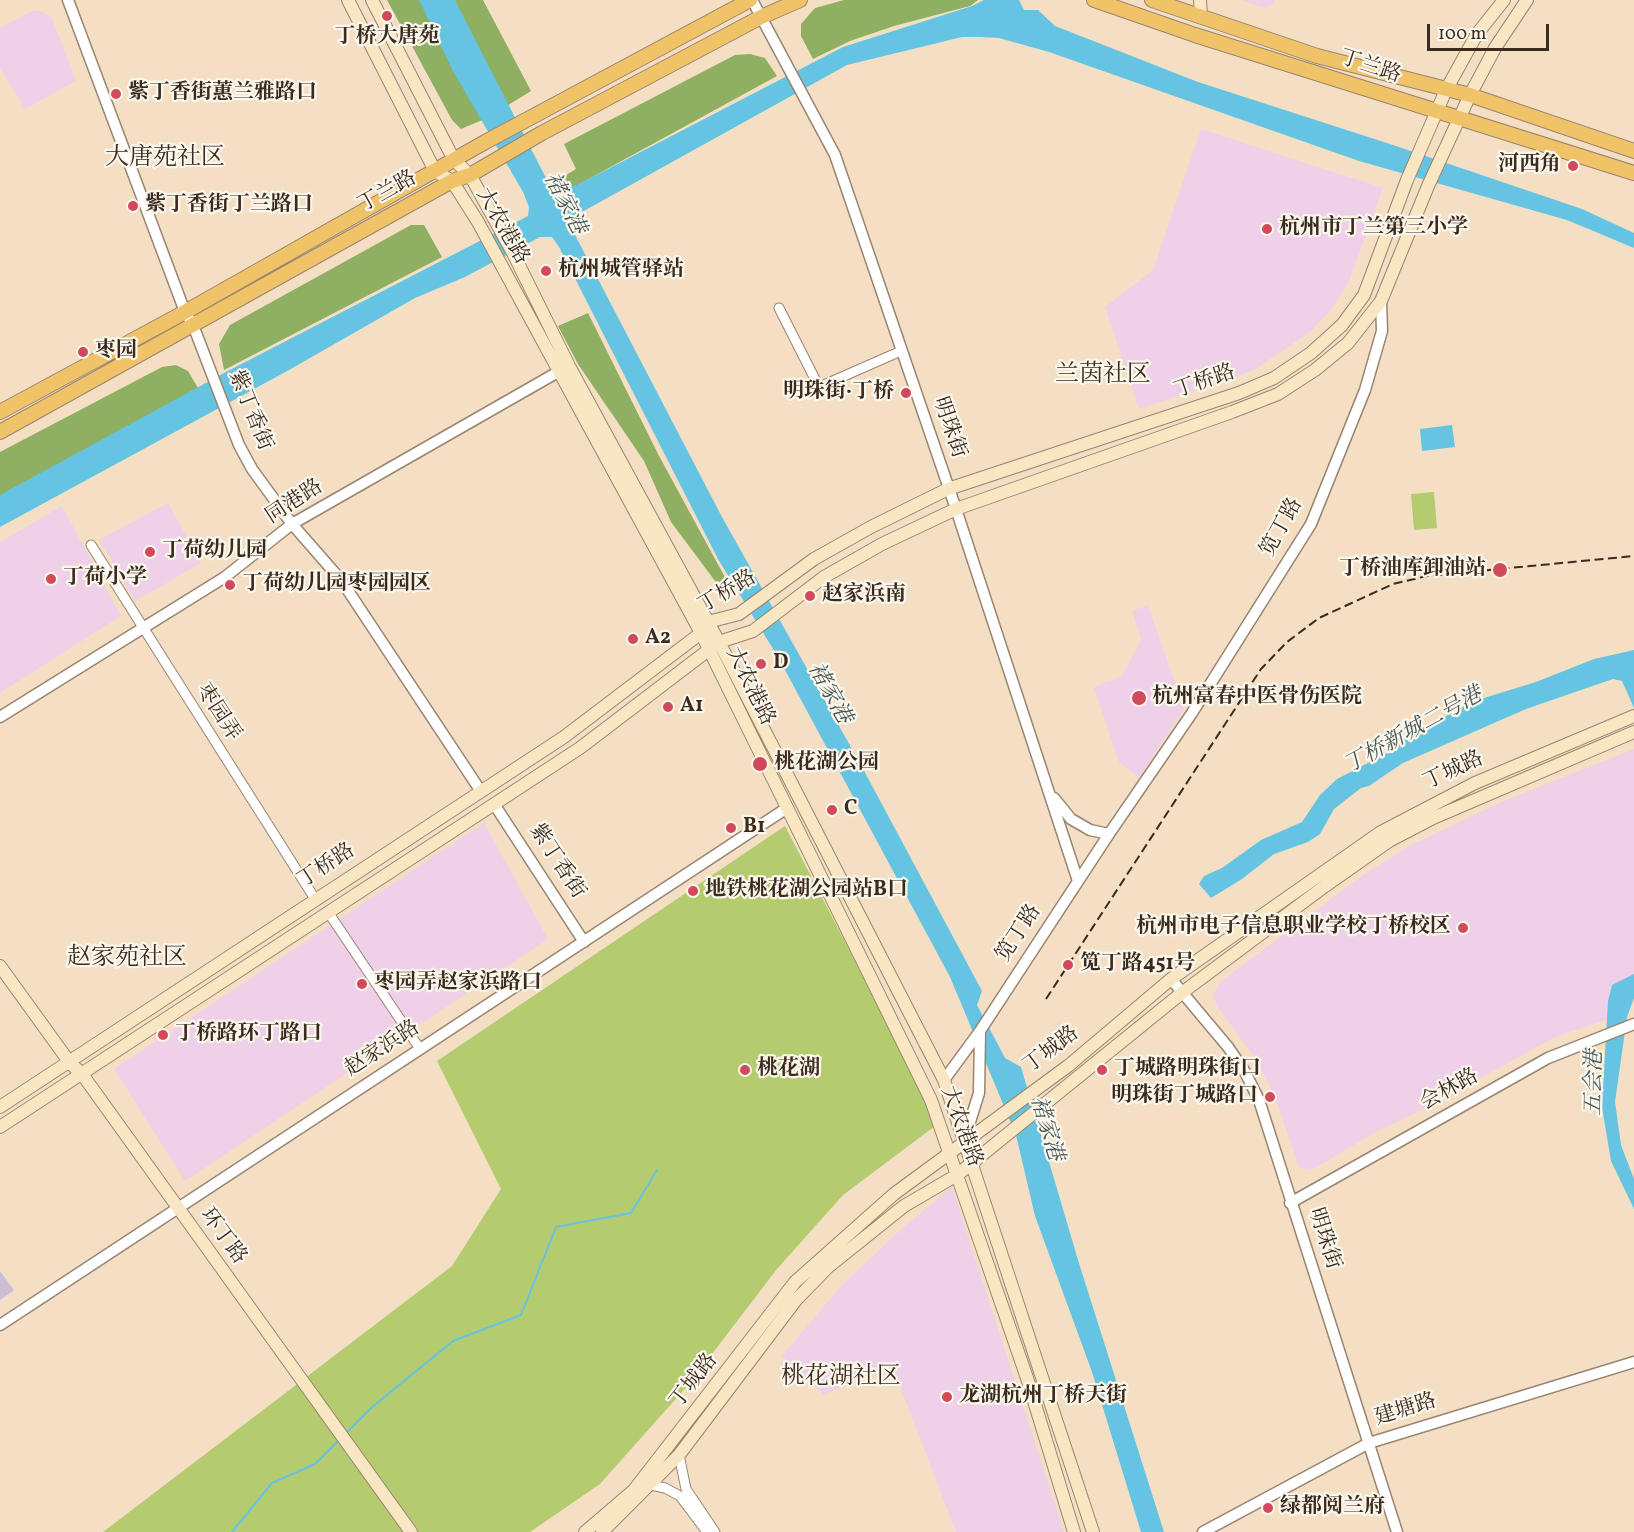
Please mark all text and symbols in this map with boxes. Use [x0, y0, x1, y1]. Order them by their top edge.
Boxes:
marker: 丁桥大唐苑 [380, 9, 394, 23]
scale bar [1430, 12, 1552, 50]
text: 100 m [1438, 22, 1487, 47]
place label: 丁桥大唐苑 [335, 25, 439, 51]
street label: 丁兰路 [1336, 46, 1404, 90]
place label: 紫丁香街蕙兰雅路口 [128, 81, 317, 107]
marker: 紫丁香街蕙兰雅路口 [109, 87, 123, 101]
district label: 大唐苑社区 [105, 146, 225, 174]
place label: 河西角 [1498, 153, 1561, 179]
marker: 河西角 [1566, 159, 1580, 173]
street label: 丁兰路 [354, 167, 422, 219]
water label: 褚家港 [536, 169, 590, 239]
street label: 大农港路 [469, 184, 533, 270]
place label: 紫丁香街丁兰路口 [145, 193, 313, 219]
marker: 紫丁香街丁兰路口 [126, 199, 140, 213]
place label: 杭州市丁兰第三小学 [1279, 216, 1468, 242]
marker: 杭州市丁兰第三小学 [1260, 222, 1274, 236]
place label: 杭州城管驿站 [558, 258, 684, 284]
marker: 杭州城管驿站 [539, 264, 553, 278]
place label: 枣园 [95, 339, 137, 365]
marker: 枣园 [76, 345, 90, 359]
street label: 丁桥路 [1171, 361, 1239, 405]
district label: 兰茵社区 [1055, 363, 1151, 391]
street label: 紫丁香街 [222, 367, 276, 455]
place label: 明珠街·丁桥 [783, 380, 894, 406]
marker: 明珠街·丁桥 [899, 386, 913, 400]
street label: 明珠街 [926, 394, 970, 462]
street label: 同港路 [262, 475, 328, 531]
street label: 笕丁路 [1257, 494, 1309, 562]
place label: 丁荷幼儿园 [162, 539, 267, 565]
marker: 丁荷幼儿园 [143, 545, 157, 559]
place label: 丁桥油库卸油站 [1339, 557, 1486, 583]
marker: 丁桥油库卸油站 [1491, 561, 1509, 579]
place label: 丁荷小学 [63, 566, 147, 592]
street label: 丁桥路 [695, 566, 761, 620]
marker: 丁荷小学 [44, 572, 58, 586]
place label: 丁荷幼儿园枣园园区 [242, 572, 431, 598]
marker: 丁荷幼儿园枣园园区 [223, 578, 237, 592]
place label: 赵家浜南 [822, 583, 906, 609]
marker: 赵家浜南 [803, 589, 817, 603]
place label: A2 [645, 626, 671, 652]
marker: A2 [626, 632, 640, 646]
street label: 大农港路 [719, 644, 779, 730]
place label: D [773, 651, 788, 677]
marker: D [754, 657, 768, 671]
water label: 褚家港 [800, 659, 856, 729]
street label: 枣园弄 [189, 680, 245, 746]
water label: 丁桥新城二号港 [1340, 683, 1488, 781]
place label: 杭州富春中医骨伤医院 [1152, 685, 1362, 711]
marker: 杭州富春中医骨伤医院 [1130, 689, 1148, 707]
place label: A1 [680, 694, 703, 720]
marker: A1 [661, 700, 675, 714]
street label: 丁城路 [1420, 747, 1488, 797]
place label: 桃花湖公园 [774, 751, 879, 777]
marker: 桃花湖公园 [751, 755, 769, 773]
place label: C [844, 797, 858, 823]
marker: C [825, 803, 839, 817]
place label: B1 [743, 815, 766, 841]
street label: 紫丁香街 [523, 820, 589, 904]
marker: B1 [724, 821, 738, 835]
street label: 丁桥路 [294, 839, 360, 895]
place label: 地铁桃花湖公园站B口 [705, 878, 908, 904]
marker: 地铁桃花湖公园站B口 [686, 884, 700, 898]
street label: 笕丁路 [992, 901, 1048, 967]
place label: 杭州市电子信息职业学校丁桥校区 [1136, 915, 1451, 941]
marker: 杭州市电子信息职业学校丁桥校区 [1456, 921, 1470, 935]
district label: 赵家苑社区 [67, 946, 187, 974]
place label: 笕丁路451号 [1080, 952, 1195, 978]
marker: 笕丁路451号 [1061, 958, 1075, 972]
place label: 枣园弄赵家浜路口 [374, 971, 542, 997]
marker: 枣园弄赵家浜路口 [355, 977, 369, 991]
street label: 赵家浜路 [341, 1017, 425, 1083]
place label: 丁桥路环丁路口 [175, 1022, 322, 1048]
street label: 丁城路 [1019, 1022, 1085, 1080]
marker: 丁桥路环丁路口 [156, 1028, 170, 1042]
water label: 五会港 [1582, 1050, 1610, 1116]
place label: 桃花湖 [757, 1057, 820, 1083]
place label: 丁城路明珠街口 [1114, 1057, 1261, 1083]
marker: 桃花湖 [738, 1063, 752, 1077]
marker: 丁城路明珠街口 [1095, 1063, 1109, 1077]
street label: 会林路 [1416, 1065, 1484, 1117]
street label: 大农港路 [934, 1083, 986, 1171]
place label: 明珠街丁城路口 [1111, 1084, 1258, 1110]
marker: 明珠街丁城路口 [1263, 1090, 1277, 1104]
water label: 褚家港 [1023, 1094, 1067, 1164]
street label: 环丁路 [193, 1204, 251, 1270]
street label: 明珠街 [1301, 1205, 1345, 1273]
street label: 丁城路 [666, 1349, 724, 1415]
district label: 桃花湖社区 [781, 1365, 901, 1393]
place label: 龙湖杭州丁桥天街 [959, 1384, 1127, 1410]
marker: 龙湖杭州丁桥天街 [940, 1390, 954, 1404]
street label: 建塘路 [1372, 1390, 1440, 1432]
place label: 绿都阅兰府 [1280, 1495, 1385, 1521]
marker: 绿都阅兰府 [1261, 1501, 1275, 1515]

